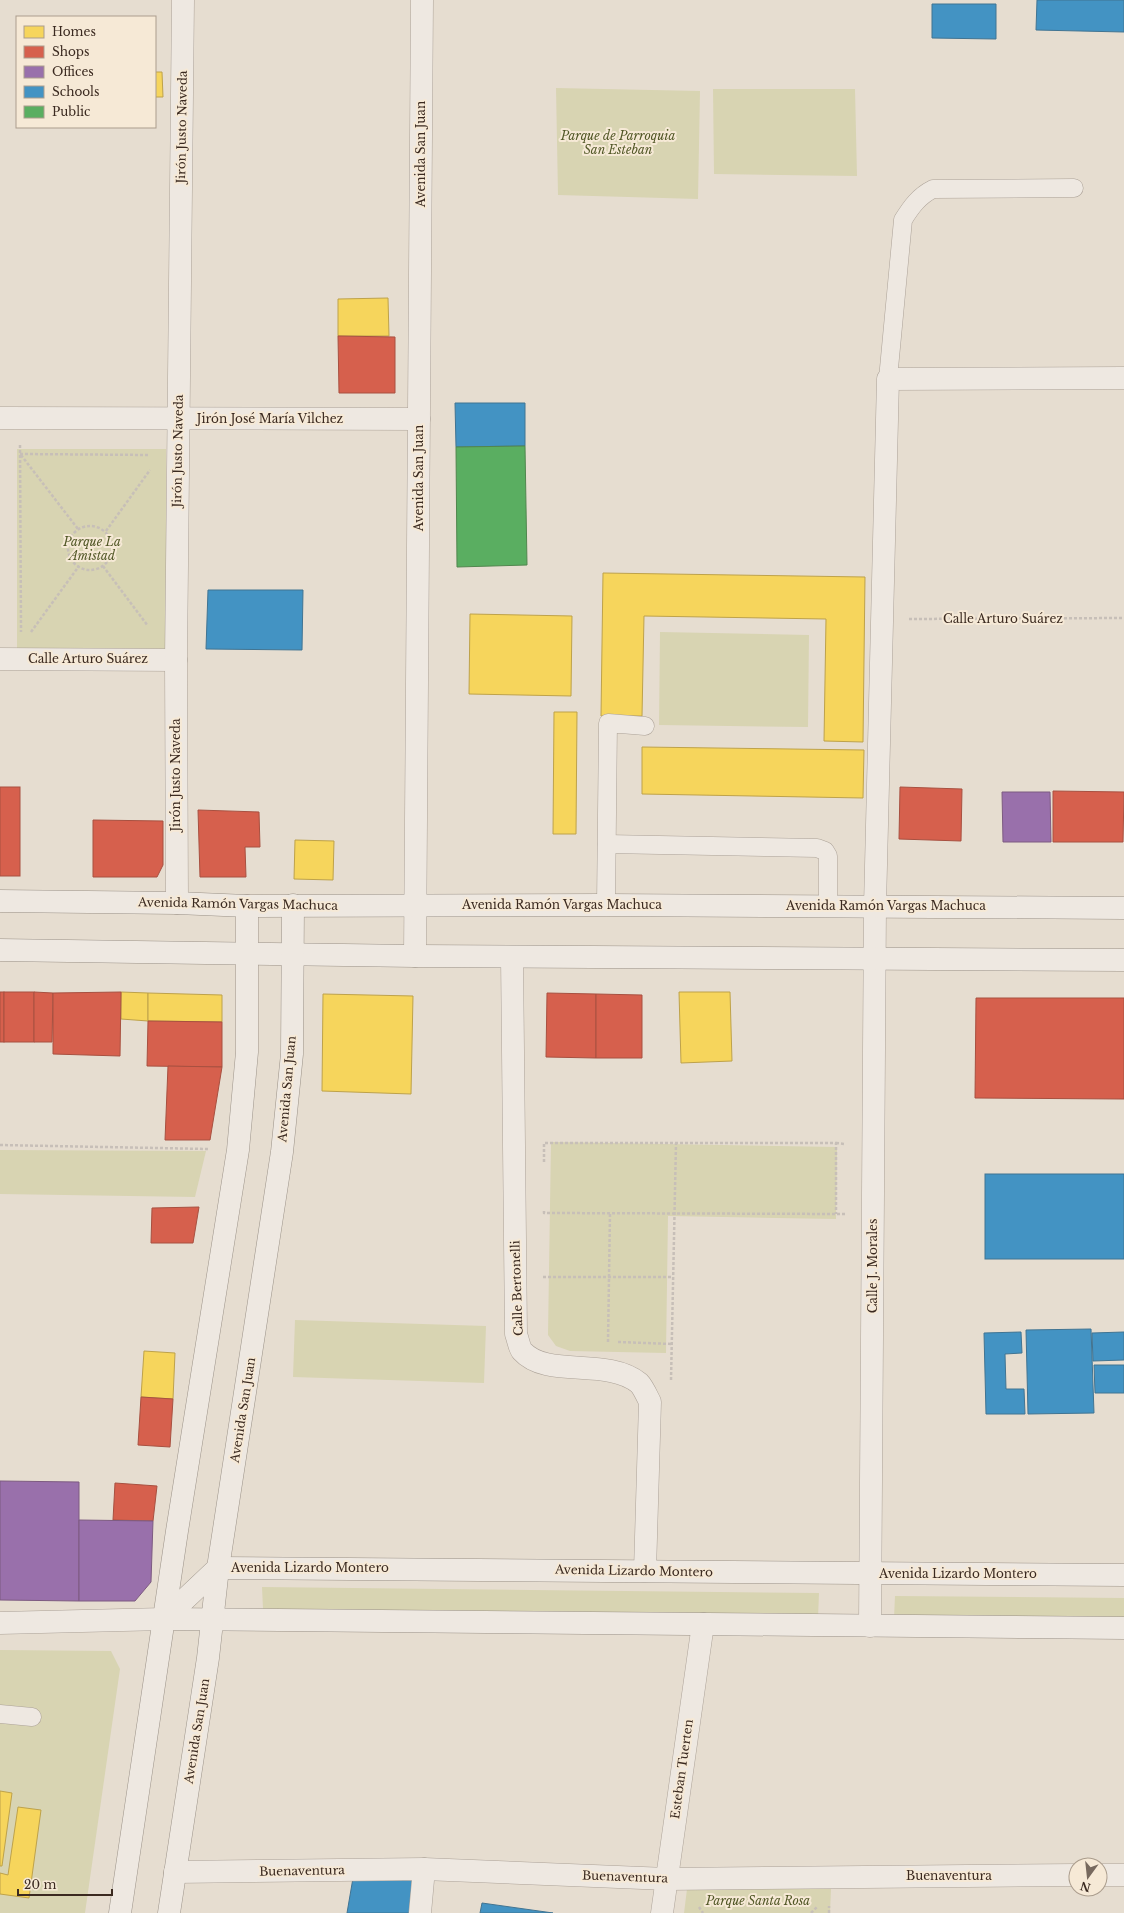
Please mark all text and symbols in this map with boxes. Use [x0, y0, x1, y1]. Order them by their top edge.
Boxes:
legend [16, 16, 156, 128]
text: Homes [52, 24, 96, 39]
text: Shops [52, 44, 89, 59]
text: Offices [52, 64, 94, 79]
street label: Jirón Justo Naveda [173, 70, 190, 186]
text: Schools [52, 84, 99, 99]
street label: Avenida San Juan [413, 101, 428, 208]
text: Public [52, 104, 91, 119]
park label: Parque de Parroquia San Esteban [560, 128, 675, 157]
street label: Jirón Justo Naveda [169, 394, 186, 510]
street label: Jirón José María Vilchez [195, 411, 344, 426]
street label: Avenida San Juan [411, 425, 426, 532]
park label: Parque La Amistad [62, 534, 121, 563]
street label: Calle Arturo Suárez [943, 611, 1063, 626]
street label: Calle Arturo Suárez [28, 651, 148, 666]
street label: Jirón Justo Naveda [168, 718, 183, 834]
street label: Avenida Ramón Vargas Machuca [137, 894, 338, 913]
street label: Avenida Ramón Vargas Machuca [461, 897, 662, 912]
street label: Avenida Ramón Vargas Machuca [785, 898, 986, 913]
street label: Avenida San Juan [274, 1035, 299, 1144]
street label: Calle J. Morales [865, 1219, 880, 1313]
street label: Calle Bertonelli [507, 1240, 526, 1336]
street label: Avenida San Juan [227, 1356, 258, 1465]
street label: Avenida Lizardo Montero [230, 1560, 389, 1575]
street label: Avenida Lizardo Montero [554, 1562, 713, 1579]
street label: Avenida Lizardo Montero [878, 1566, 1037, 1581]
street label: Avenida San Juan [181, 1677, 212, 1786]
street label: Esteban Tuerten [667, 1718, 696, 1820]
north arrow [1068, 1857, 1108, 1897]
street label: Buenaventura [259, 1862, 345, 1879]
street label: Buenaventura [582, 1868, 669, 1886]
street label: Buenaventura [906, 1868, 992, 1883]
scale bar [18, 1871, 112, 1897]
text: 20 m [24, 1877, 56, 1892]
text: N [1078, 1878, 1092, 1895]
park label: Parque Santa Rosa [705, 1893, 810, 1908]

